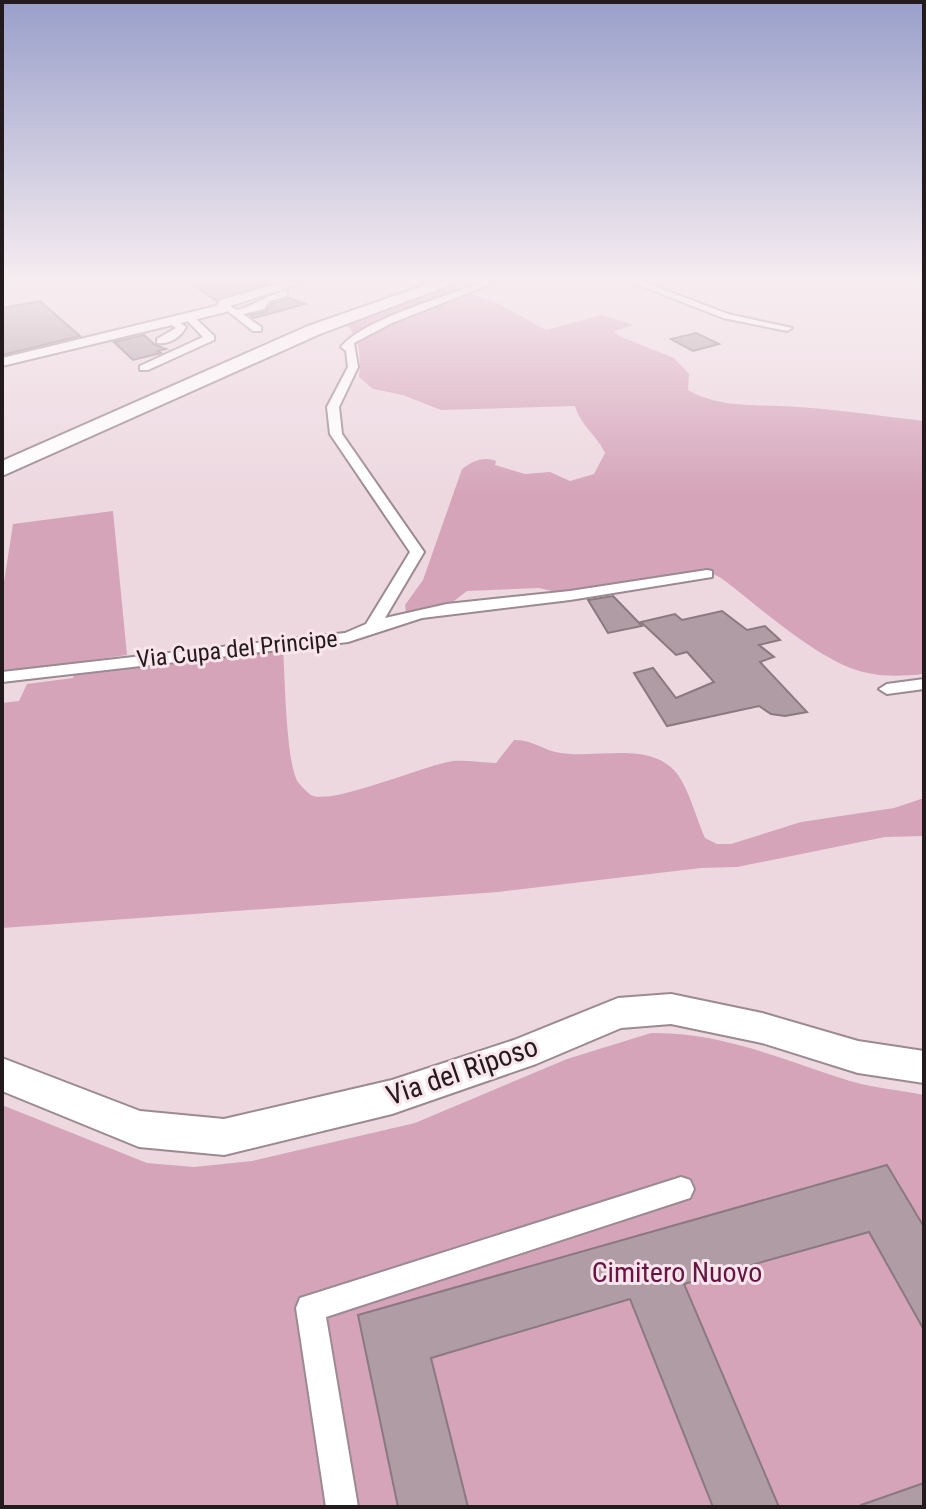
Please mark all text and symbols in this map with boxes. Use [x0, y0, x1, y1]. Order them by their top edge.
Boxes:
street label: Via Cupa del Principe [135, 625, 339, 673]
street label: Via del Riposo [382, 1030, 542, 1112]
park label: Cimitero Nuovo [592, 1256, 762, 1289]

